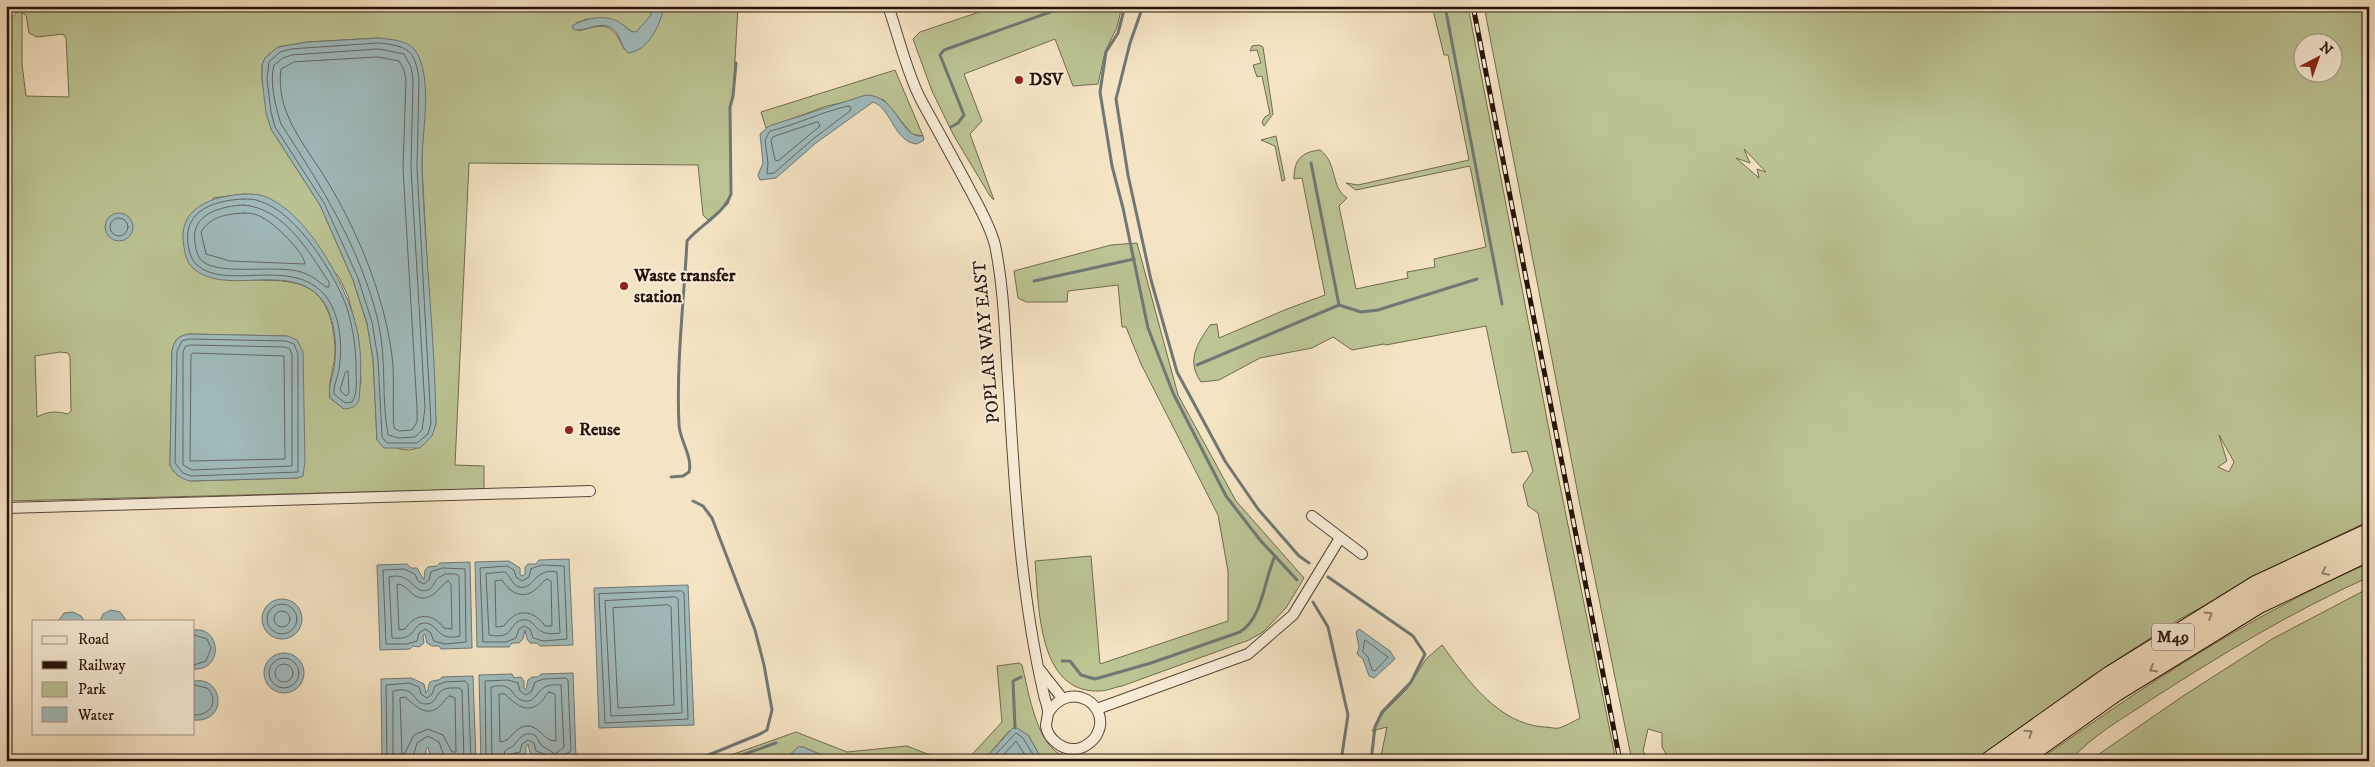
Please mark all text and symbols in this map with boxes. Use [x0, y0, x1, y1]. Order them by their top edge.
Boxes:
north arrow [2292, 32, 2342, 82]
text: N [2316, 38, 2336, 60]
place label: DSV [1029, 69, 1065, 91]
marker: DSV [1013, 74, 1025, 86]
street label: POPLAR WAY EAST [969, 259, 1005, 424]
place label: Waste transfer station [633, 265, 736, 308]
marker: Waste transfer station [618, 280, 630, 292]
place label: Reuse [579, 419, 621, 441]
marker: Reuse [563, 424, 575, 436]
one-way arrow [2321, 566, 2330, 577]
one-way arrow [2204, 611, 2213, 621]
legend [32, 620, 195, 734]
road number: M49 [2152, 624, 2194, 650]
text: Road [78, 630, 110, 649]
text: Railway [78, 656, 126, 675]
one-way arrow [2149, 662, 2158, 672]
text: Park [78, 680, 107, 699]
text: Water [77, 706, 114, 725]
one-way arrow [2024, 730, 2033, 739]

